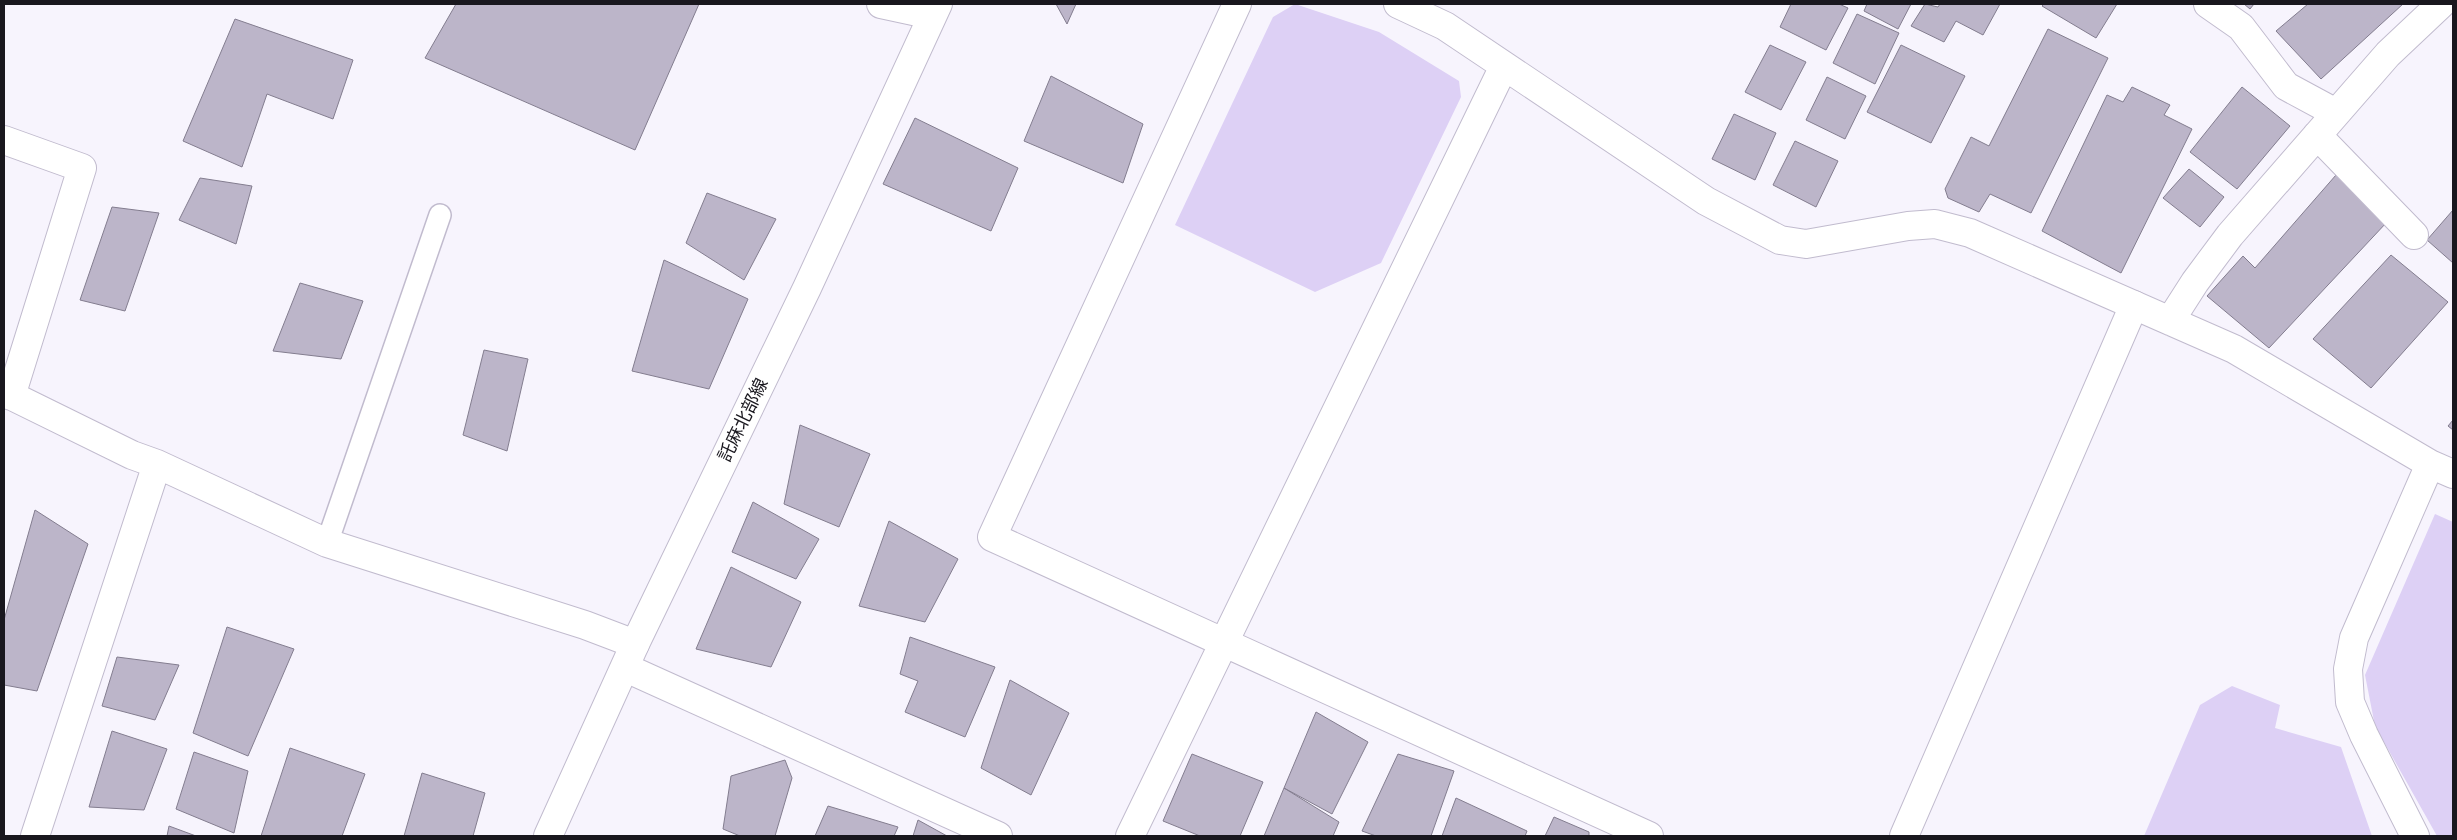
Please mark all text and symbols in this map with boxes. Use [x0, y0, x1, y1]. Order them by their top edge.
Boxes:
street label: 託麻北部線 [713, 375, 773, 465]

